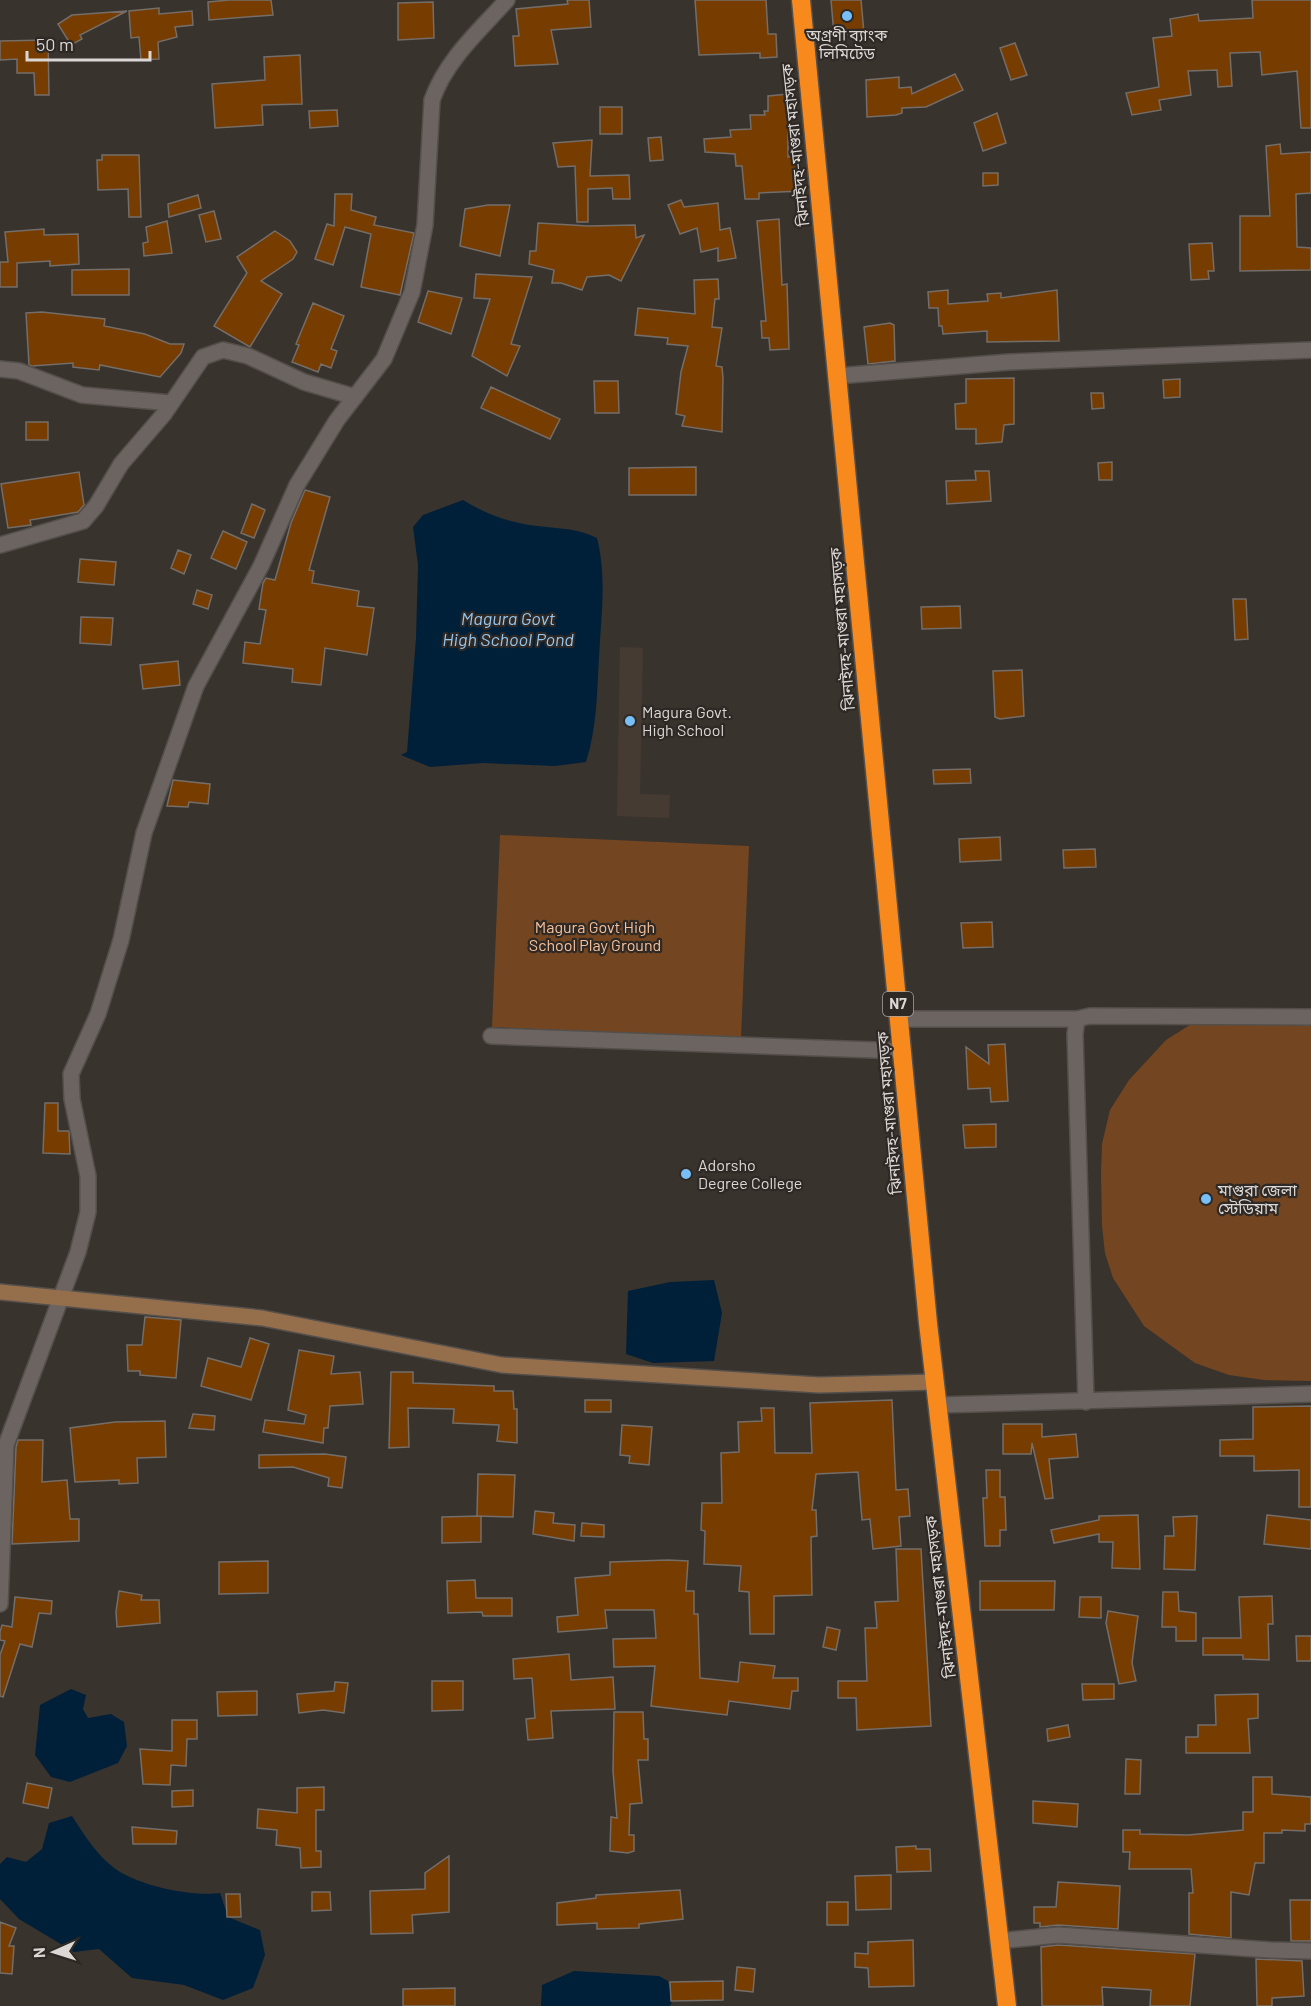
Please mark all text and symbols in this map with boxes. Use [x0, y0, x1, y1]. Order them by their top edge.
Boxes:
marker: অগ্রণী ব্যাংক লিমিটেড [840, 9, 854, 23]
scale bar [27, 24, 150, 62]
place label: অগ্রণী ব্যাংক লিমিটেড [806, 25, 888, 62]
text: 50 m [36, 33, 74, 55]
street label: ঝিনাইদহ-মাগুরা মহাসড়ক [776, 62, 813, 228]
street label: ঝিনাইদহ-মাগুরা মহাসড়ক [825, 546, 858, 712]
water label: Magura Govt High School Pond [442, 607, 574, 650]
place label: Magura Govt. High School [642, 702, 732, 739]
marker: Magura Govt. High School [623, 714, 637, 728]
park label: Magura Govt High School Play Ground [529, 917, 661, 954]
road number: N7 [883, 992, 913, 1016]
street label: ঝিনাইদহ-মাগুরা মহাসড়ক [872, 1030, 905, 1196]
place label: Adorsho Degree College [698, 1155, 802, 1192]
marker: Adorsho Degree College [679, 1167, 693, 1181]
place label: মাগুরা জেলা স্টেডিয়াম [1217, 1180, 1297, 1217]
marker: মাগুরা জেলা স্টেডিয়াম [1199, 1192, 1213, 1206]
street label: ঝিনাইদহ-মাগুরা মহাসড়ক [920, 1514, 959, 1680]
north arrow [24, 1922, 84, 1982]
text: N [29, 1947, 48, 1959]

